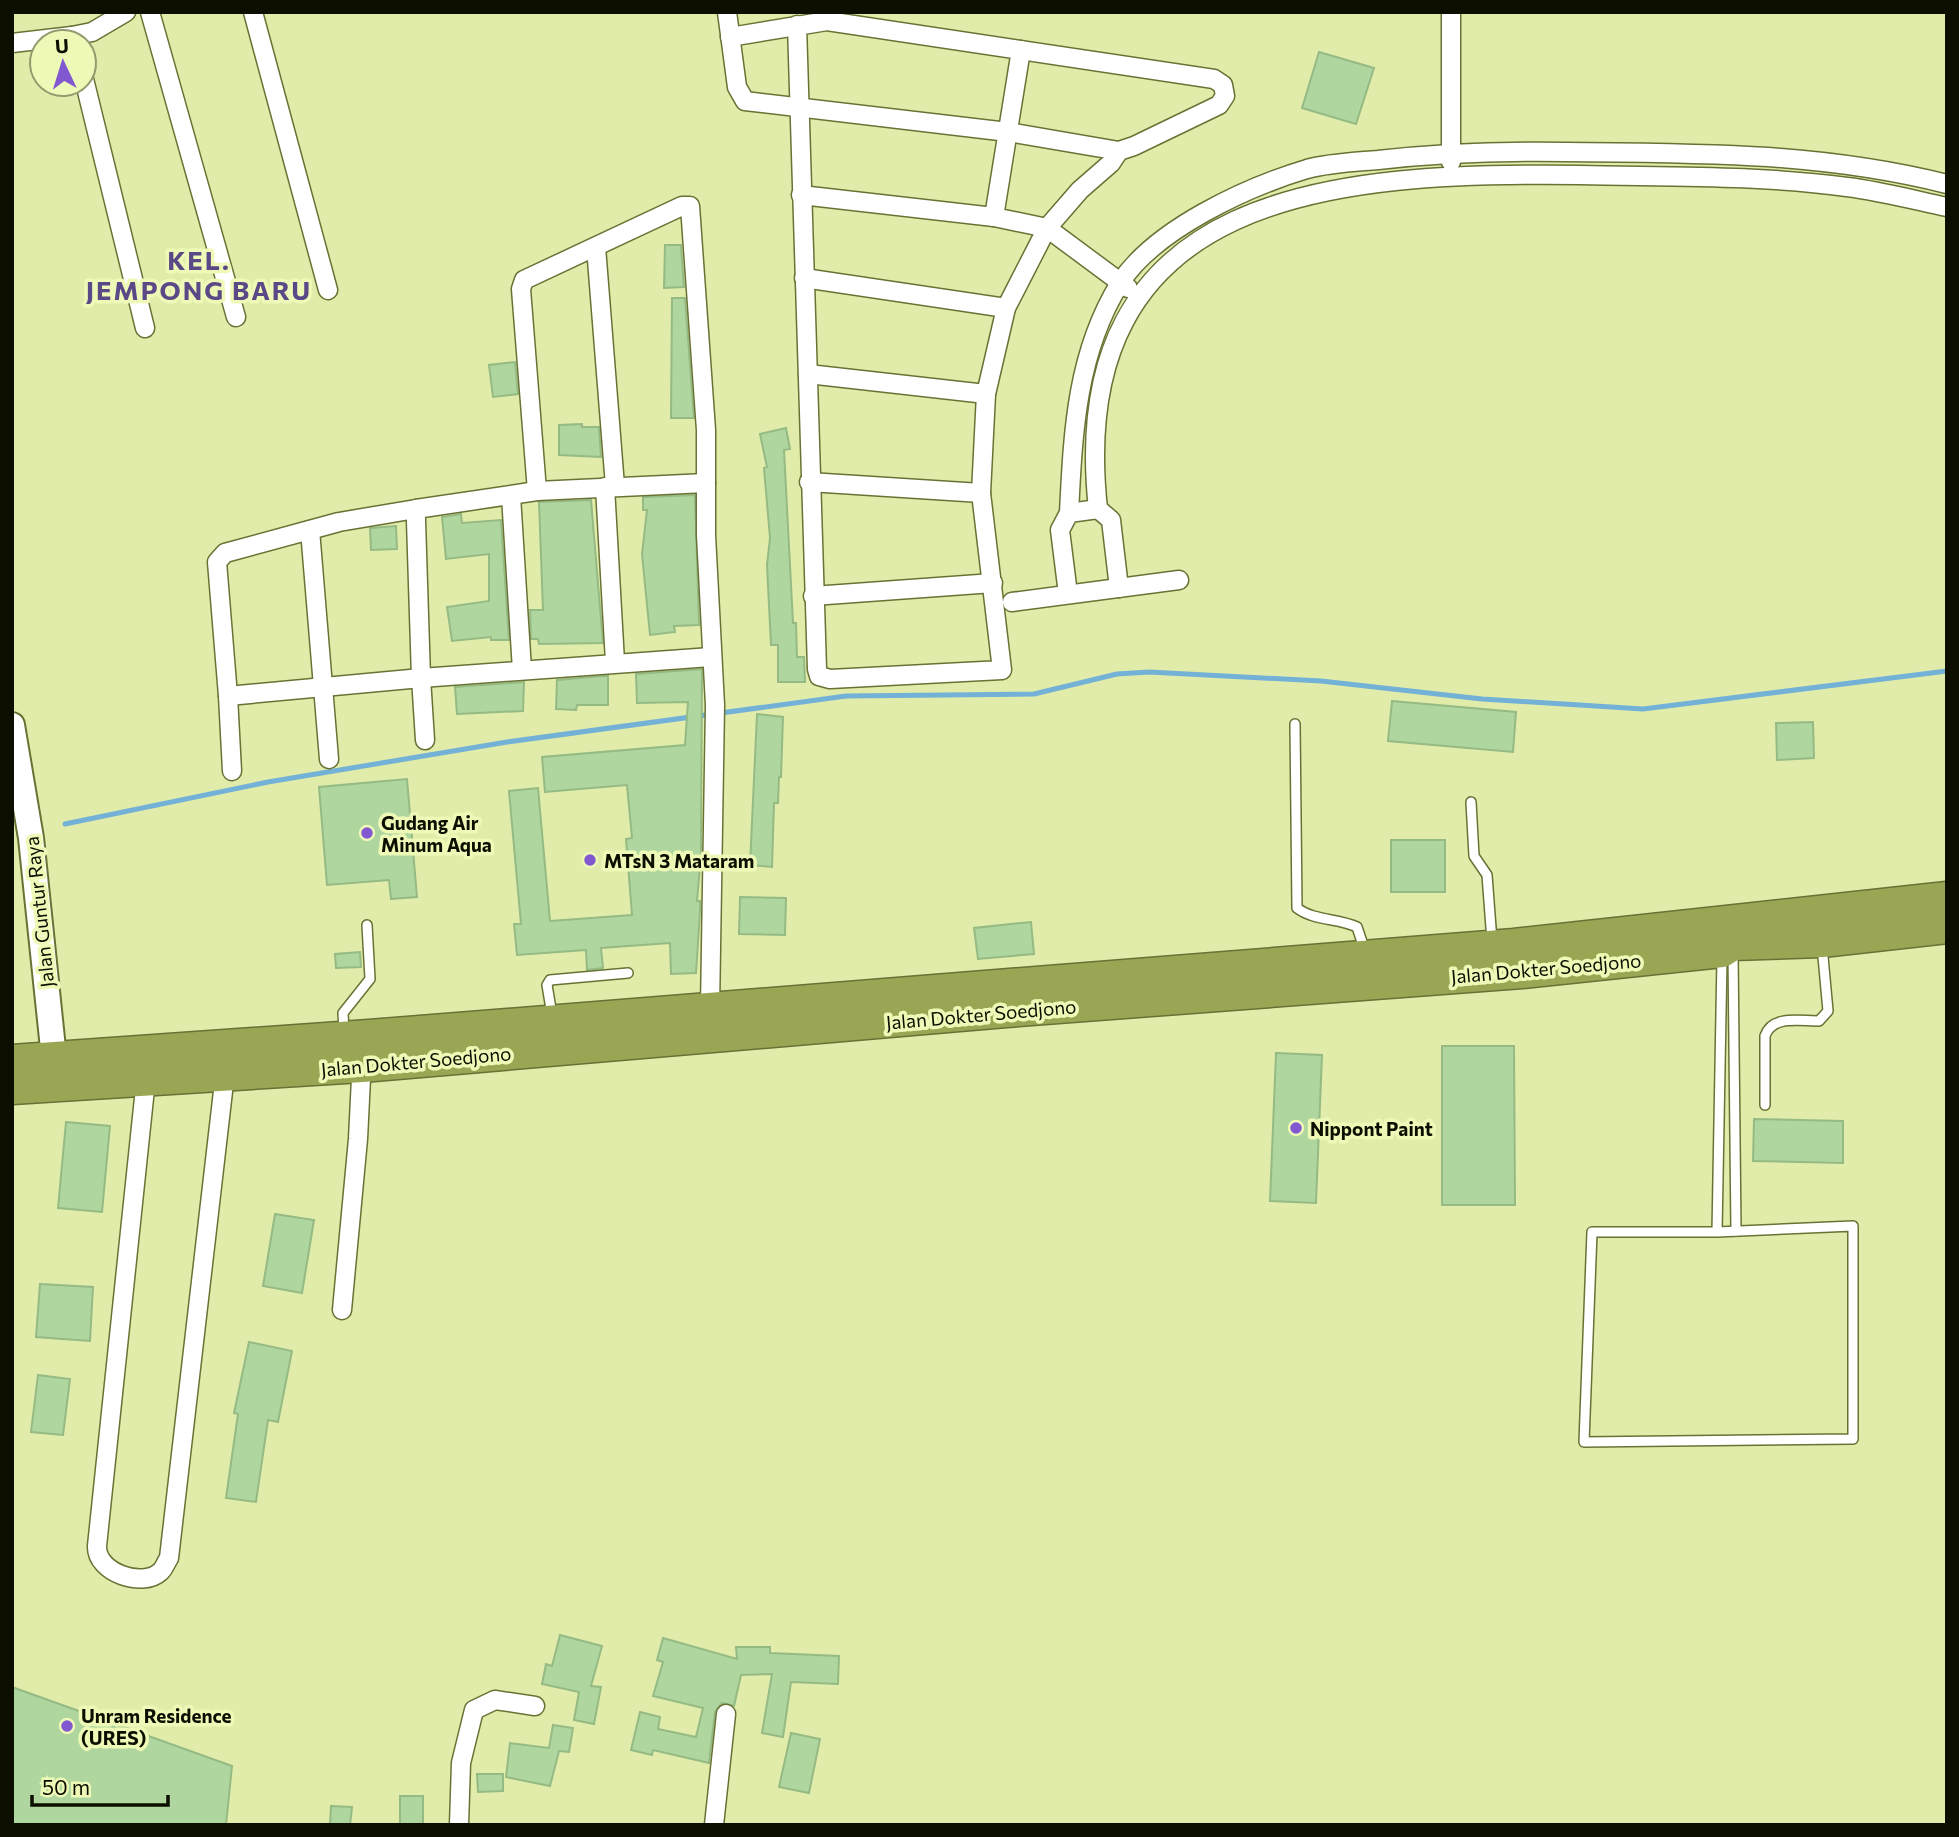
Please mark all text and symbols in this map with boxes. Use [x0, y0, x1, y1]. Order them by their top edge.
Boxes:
north arrow [28, 28, 98, 98]
text: U [54, 34, 69, 57]
district label: KEL. JEMPONG BARU [86, 244, 312, 305]
place label: Gudang Air Minum Aqua [381, 811, 492, 856]
marker: Gudang Air Minum Aqua [359, 825, 375, 841]
street label: Jalan Guntur Raya [20, 835, 58, 989]
place label: MTsN 3 Mataram [604, 849, 754, 872]
marker: MTsN 3 Mataram [582, 852, 598, 868]
street label: Jalan Dokter Soedjono [1450, 948, 1642, 988]
street label: Jalan Dokter Soedjono [885, 994, 1077, 1034]
street label: Jalan Dokter Soedjono [320, 1041, 512, 1081]
place label: Nippont Paint [1310, 1117, 1433, 1140]
marker: Nippont Paint [1288, 1120, 1304, 1136]
place label: Unram Residence (URES) [81, 1704, 232, 1749]
marker: Unram Residence (URES) [59, 1718, 75, 1734]
scale bar [32, 1764, 168, 1808]
text: 50 m [42, 1774, 90, 1799]

